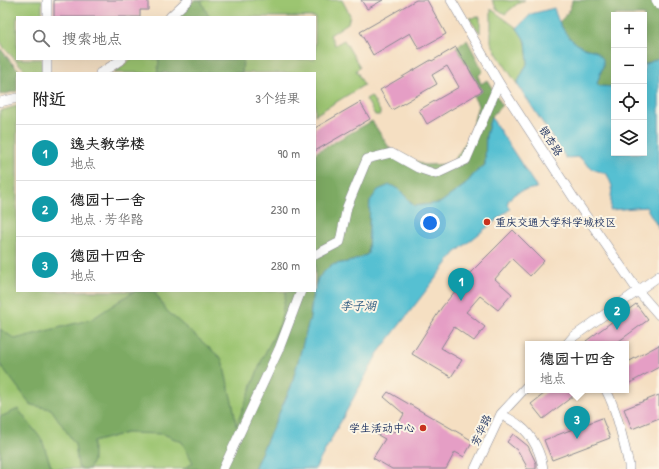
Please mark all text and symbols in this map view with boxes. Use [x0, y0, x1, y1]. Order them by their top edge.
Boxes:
map controls [611, 12, 647, 156]
button: + [611, 12, 647, 48]
search box [16, 16, 316, 60]
icon: search [30, 27, 52, 49]
text: 搜索地点 [62, 28, 122, 49]
button: − [611, 48, 647, 84]
button: locate [611, 84, 647, 120]
text: 附近 [32, 87, 66, 110]
text: 3个结果 [255, 89, 300, 107]
button: layers [611, 120, 647, 156]
street label: 银杏路 [536, 123, 566, 159]
text: 逸夫教学楼 [70, 133, 145, 154]
text: 1 [43, 144, 47, 162]
text: 90 m [278, 144, 300, 162]
text: 地点 [70, 154, 96, 172]
text: 德园十一舍 [70, 189, 145, 210]
text: 2 [42, 200, 48, 218]
text: 230 m [270, 200, 300, 218]
text: 地点 · 芳华路 [70, 210, 144, 228]
your location [420, 213, 440, 233]
place label: 重庆交通大学科学城校区 [495, 215, 616, 229]
marker: 重庆交通大学科学城校区 [482, 217, 492, 227]
text: 德园十四舍 [70, 245, 145, 266]
text: 3 [42, 256, 48, 274]
text: 280 m [271, 256, 300, 274]
text: 地点 [70, 266, 96, 284]
pin: 1 [448, 268, 474, 301]
water label: 李子湖 [340, 297, 377, 314]
pin: 2 [604, 297, 630, 330]
popup [525, 341, 629, 393]
text: 德园十四舍 [539, 348, 615, 369]
text: 地点 [539, 369, 566, 387]
pin: 3 [564, 406, 590, 439]
street label: 芳华路 [468, 412, 494, 448]
place label: 学生活动中心 [349, 421, 415, 435]
marker: 学生活动中心 [418, 423, 428, 433]

